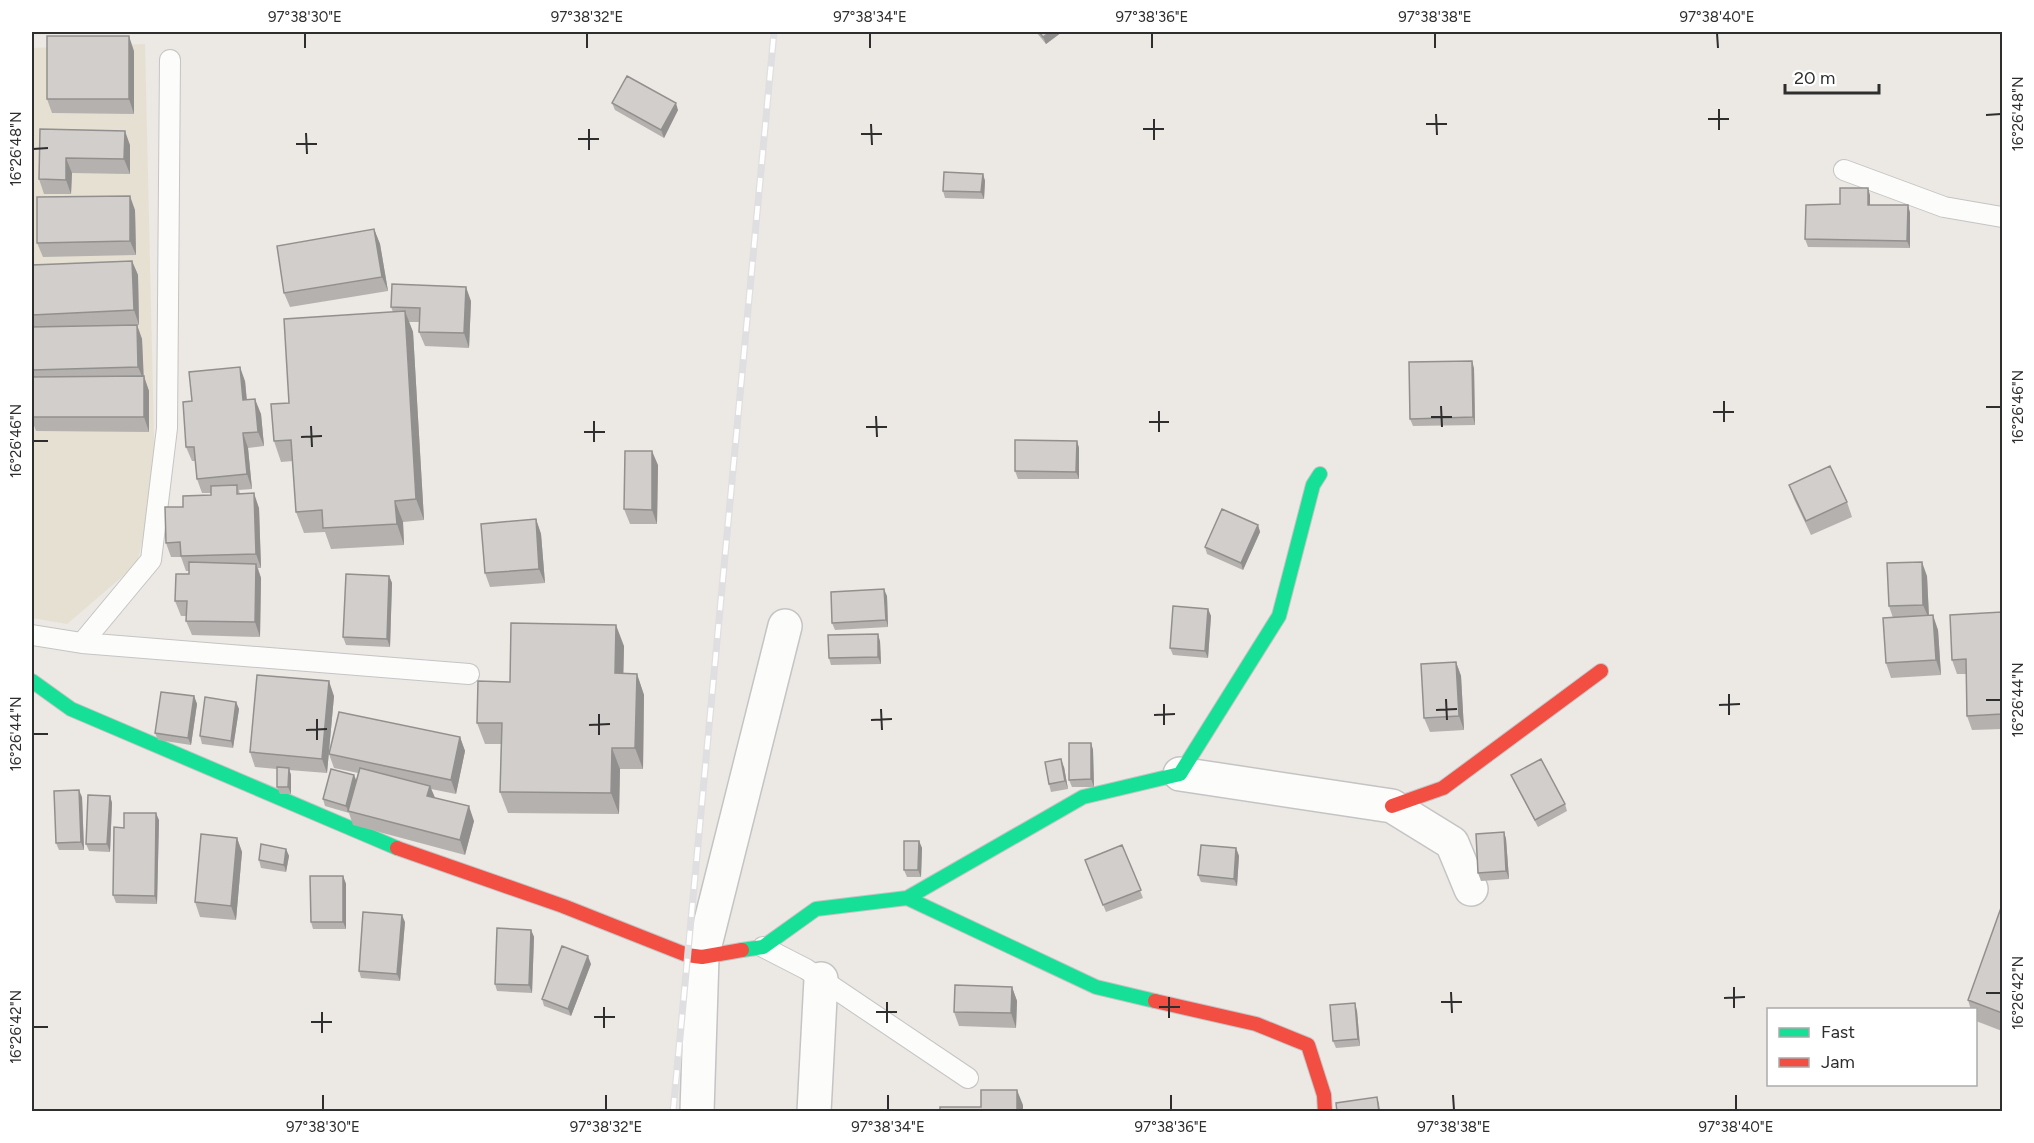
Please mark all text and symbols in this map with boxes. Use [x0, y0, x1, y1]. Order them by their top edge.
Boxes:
text: 97°38'30"E [268, 8, 342, 26]
text: 97°38'32"E [551, 8, 623, 26]
text: 97°38'34"E [833, 8, 907, 26]
text: 97°38'36"E [1116, 8, 1188, 26]
text: 97°38'38"E [1398, 8, 1472, 26]
text: 97°38'40"E [1679, 8, 1755, 26]
scale bar [1785, 57, 1880, 95]
text: 20 m [1794, 67, 1835, 89]
text: 16°26'48"N [2009, 76, 2027, 152]
text: 16°26'48"N [7, 111, 25, 187]
text: 16°26'46"N [2009, 370, 2027, 444]
text: 16°26'46"N [7, 404, 25, 478]
text: 16°26'44"N [2009, 662, 2027, 738]
text: 16°26'44"N [7, 696, 25, 772]
text: 16°26'42"N [2009, 956, 2027, 1030]
text: 16°26'42"N [7, 990, 25, 1064]
legend [1767, 1008, 1977, 1086]
text: Fast [1821, 1021, 1855, 1043]
text: Jam [1821, 1051, 1855, 1073]
text: 97°38'30"E [286, 1118, 360, 1136]
text: 97°38'32"E [570, 1118, 642, 1136]
text: 97°38'34"E [851, 1118, 925, 1136]
text: 97°38'36"E [1135, 1118, 1207, 1136]
text: 97°38'38"E [1417, 1118, 1491, 1136]
text: 97°38'40"E [1698, 1118, 1774, 1136]

